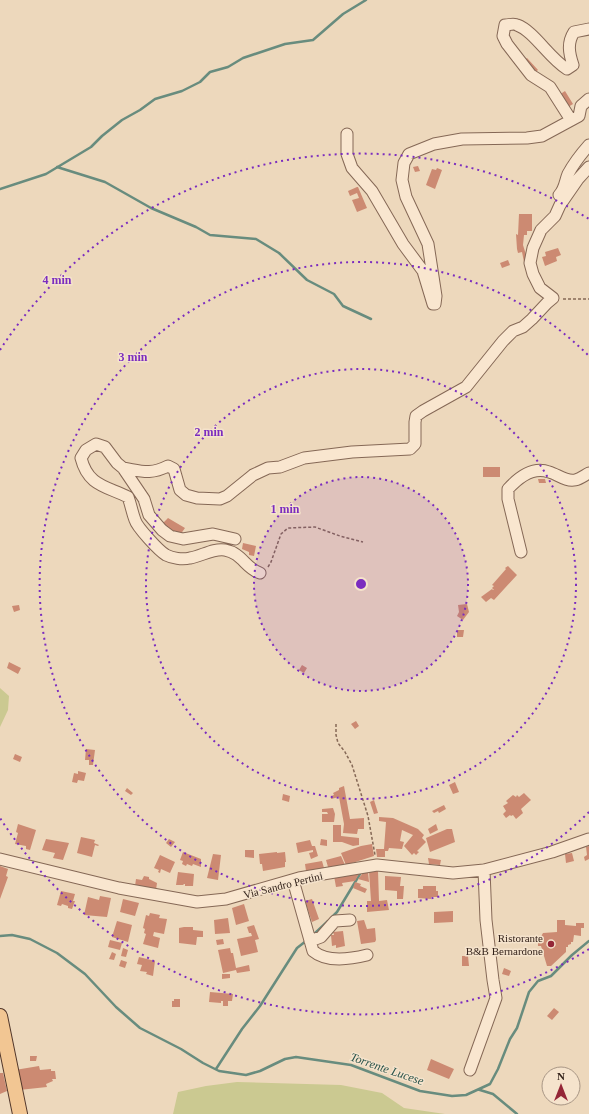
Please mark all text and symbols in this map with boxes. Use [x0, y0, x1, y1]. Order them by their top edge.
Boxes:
text: 4 min [42, 273, 72, 287]
text: 3 min [118, 350, 148, 364]
text: 2 min [194, 425, 224, 439]
text: 1 min [270, 502, 300, 516]
centre of rings [354, 577, 368, 591]
street label: Via Sandro Pertini [242, 869, 324, 901]
place label: Ristorante B&B Bernardone [466, 932, 543, 957]
marker: Ristorante B&B Bernardone [546, 939, 556, 949]
water label: Torrente Lucese [348, 1050, 426, 1088]
north arrow [541, 1066, 581, 1106]
text: N [557, 1070, 565, 1082]

